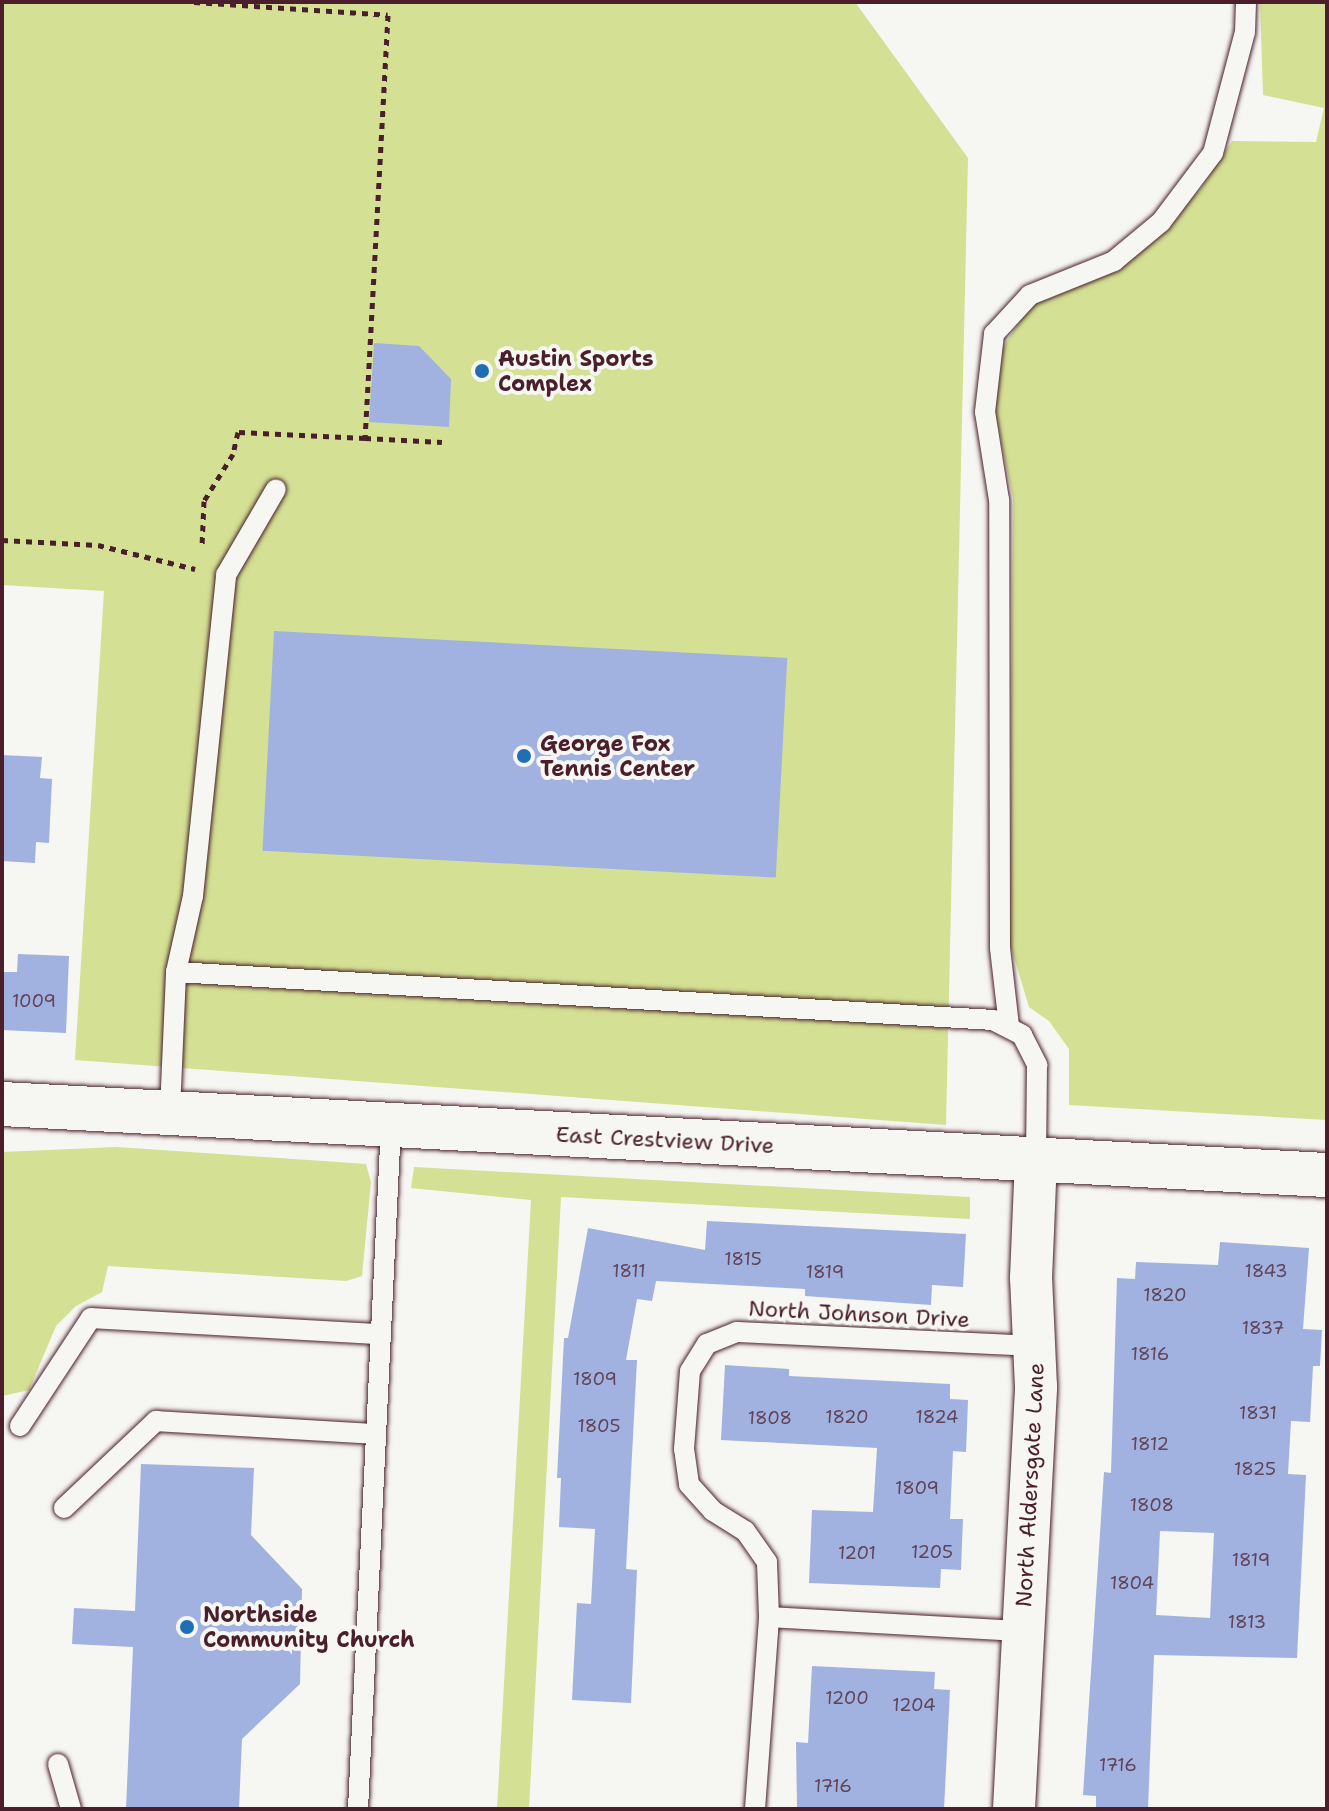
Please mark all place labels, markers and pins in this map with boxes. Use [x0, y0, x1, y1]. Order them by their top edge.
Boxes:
place label: Austin Sports Complex [498, 345, 654, 396]
marker: Austin Sports Complex [473, 362, 491, 380]
place label: George Fox Tennis Center [540, 730, 695, 782]
marker: George Fox Tennis Center [515, 747, 533, 765]
place label: Northside Community Church [203, 1601, 415, 1652]
marker: Northside Community Church [178, 1618, 196, 1636]

